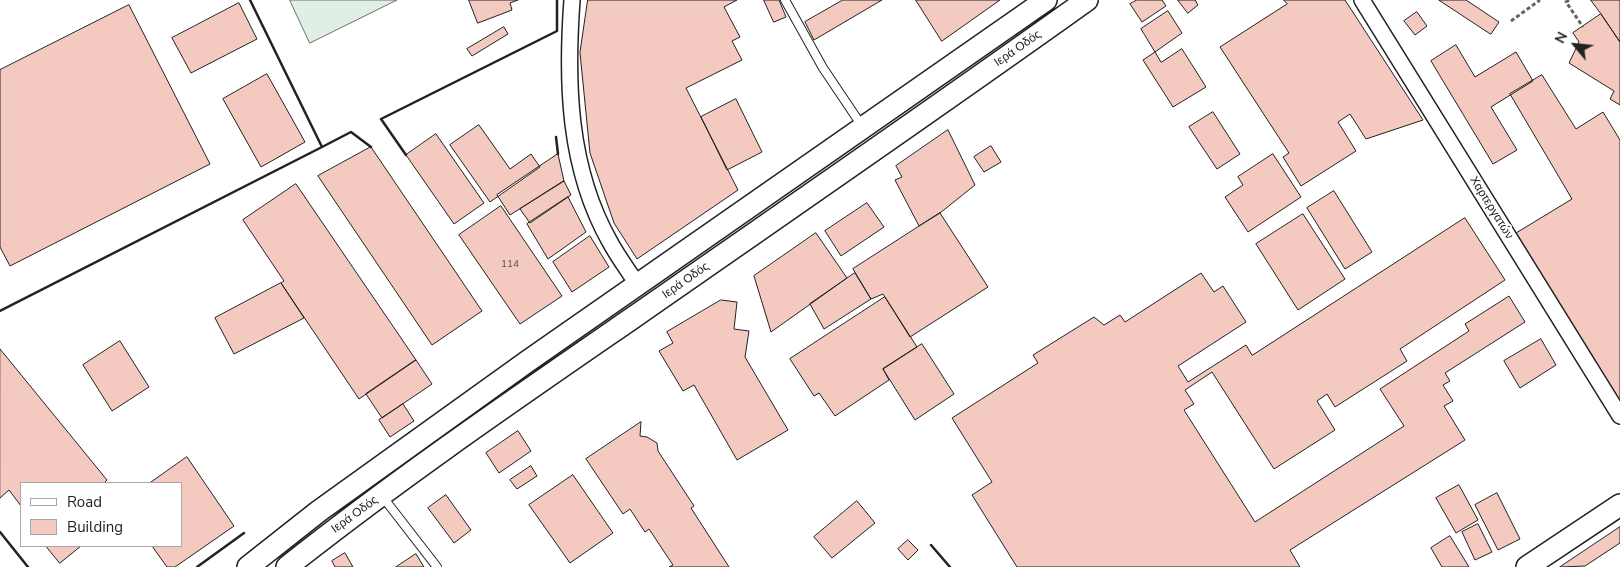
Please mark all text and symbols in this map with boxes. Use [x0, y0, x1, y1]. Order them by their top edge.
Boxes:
north arrow [1550, 20, 1600, 70]
street label: Ιερά Οδός [992, 28, 1044, 70]
text: N [1550, 29, 1572, 47]
street label: Χαρτεργατών [1466, 174, 1516, 242]
house number: 114 [501, 259, 519, 271]
street label: Ιερά Οδός [660, 260, 712, 302]
legend [20, 482, 182, 547]
text: Road [67, 492, 102, 512]
street label: Ιερά Οδός [329, 493, 381, 537]
text: Building [67, 517, 123, 537]

